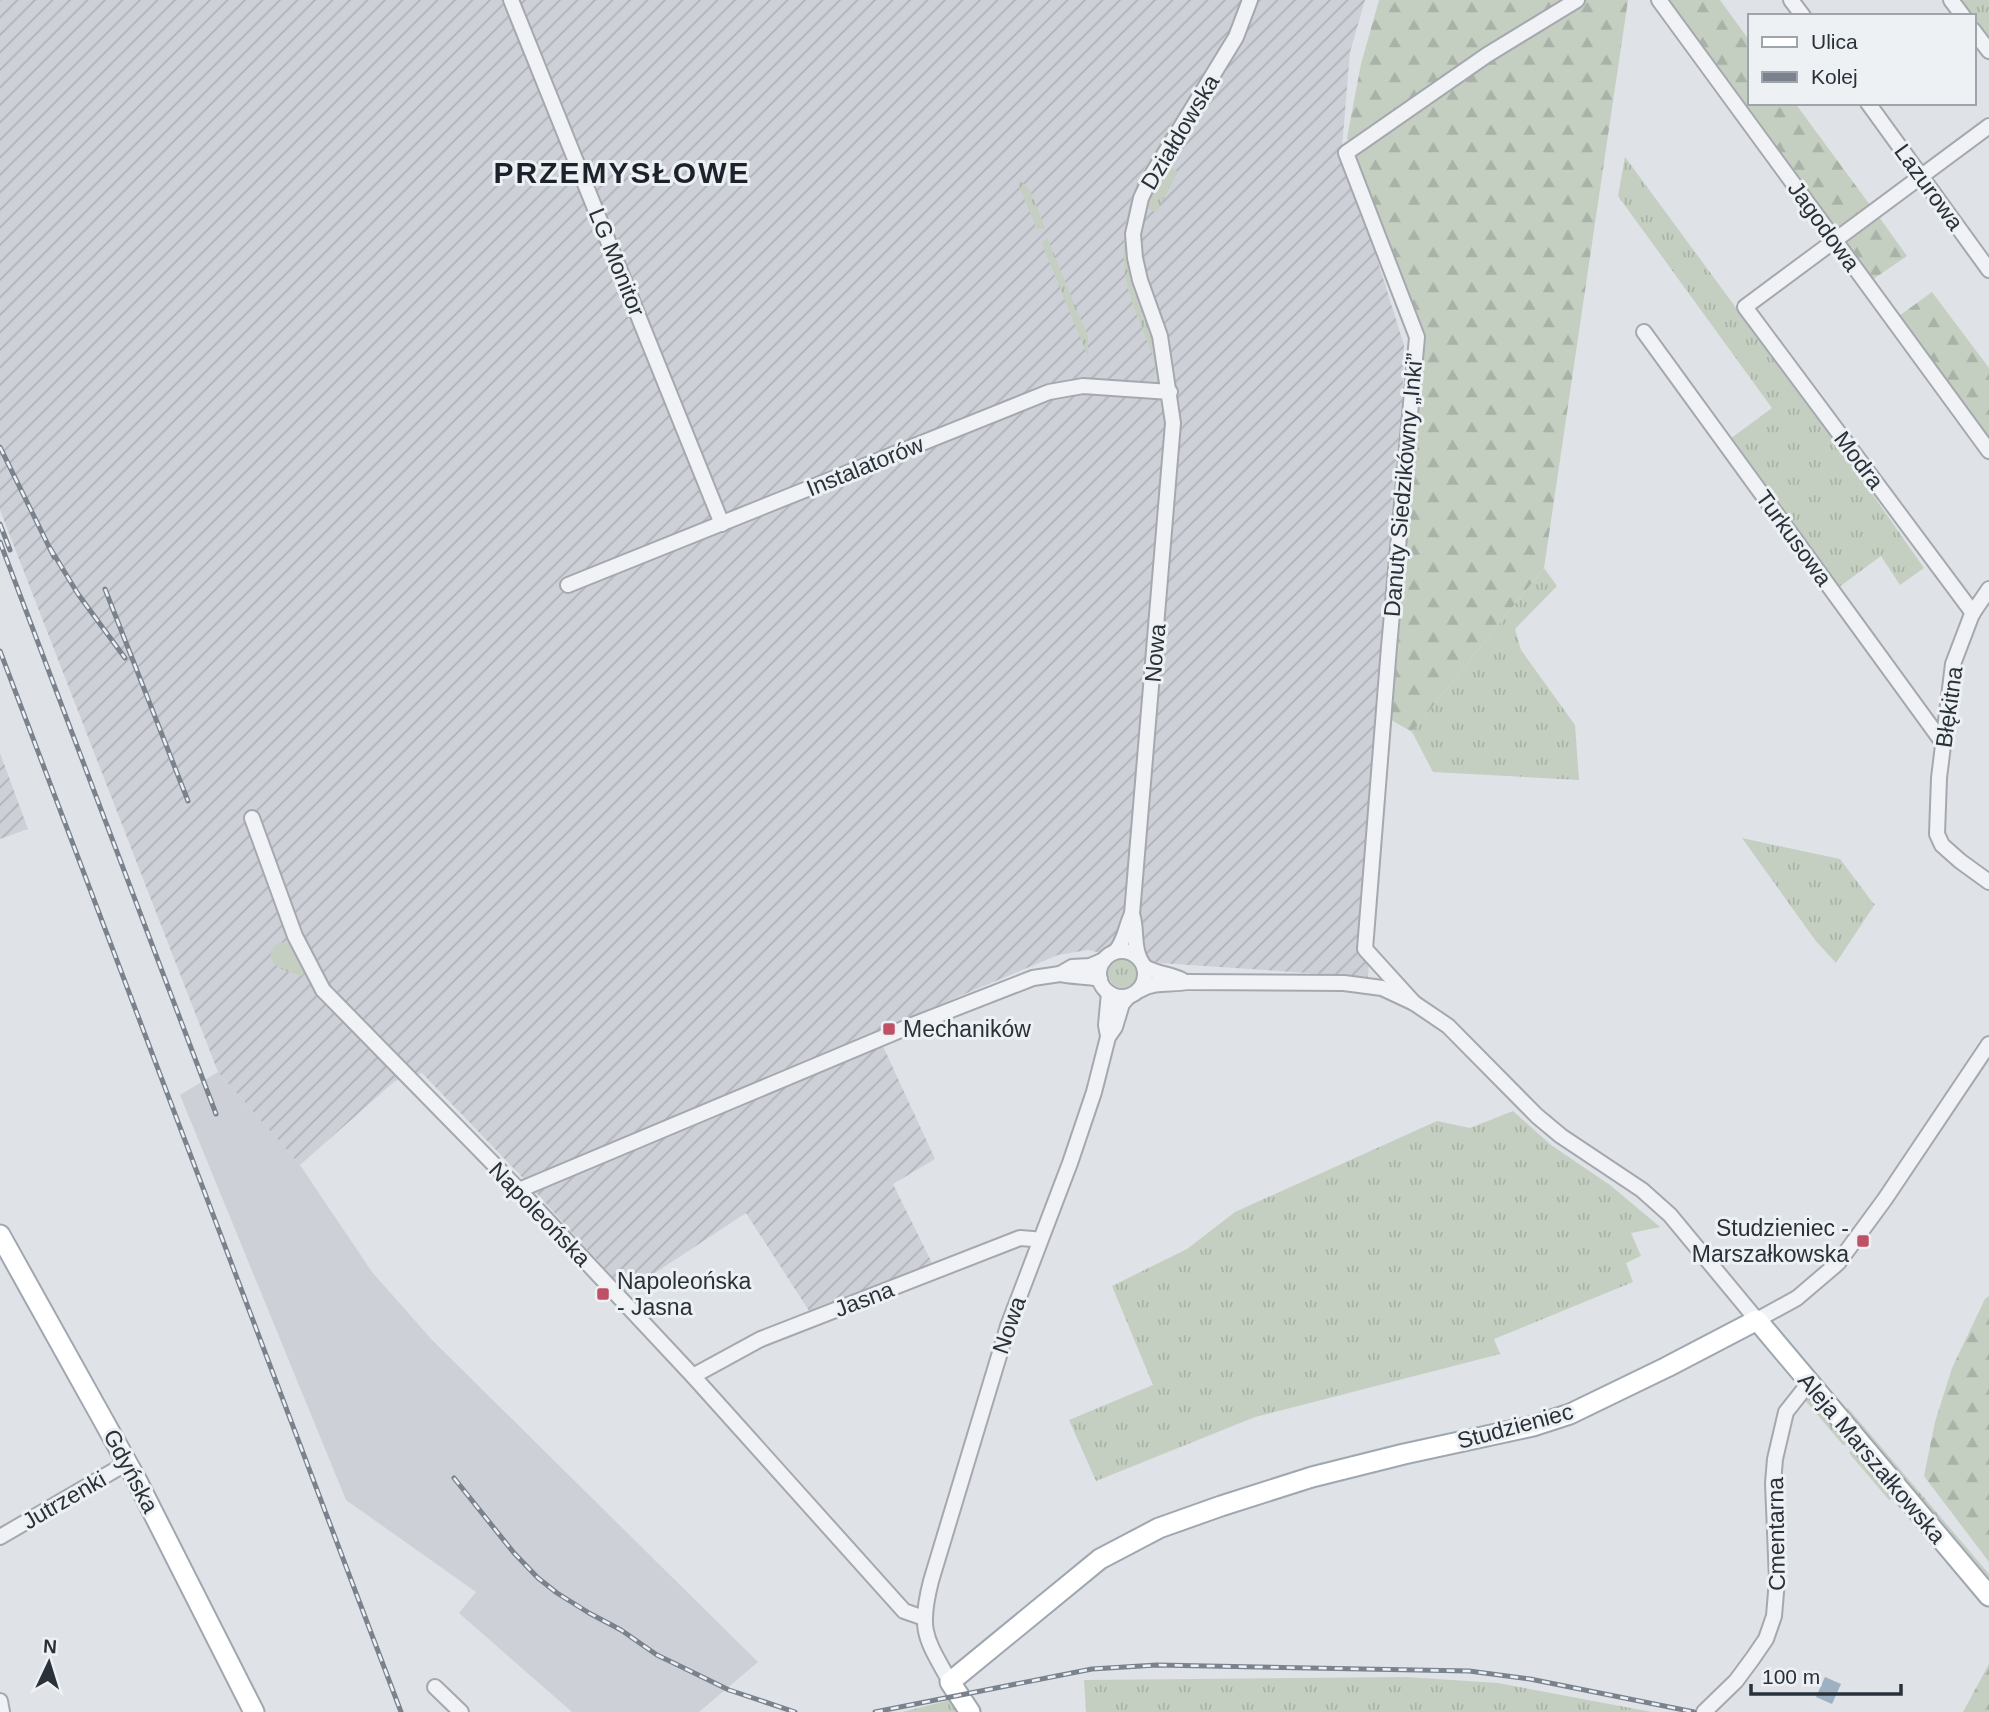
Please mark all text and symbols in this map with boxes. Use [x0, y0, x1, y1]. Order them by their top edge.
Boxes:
legend [1748, 14, 1975, 105]
text: Ulica [1811, 30, 1858, 53]
text: Kolej [1811, 65, 1858, 88]
street label: Działdowska [1136, 70, 1224, 194]
street label: Lazurowa [1889, 139, 1969, 235]
district label: PRZEMYSŁOWE [493, 156, 751, 189]
street label: Jagodowa [1783, 176, 1865, 276]
street label: LG Monitor [584, 204, 650, 320]
street label: Danuty Siedzikówny „Inki” [1379, 352, 1427, 618]
street label: Modra [1829, 426, 1889, 494]
street label: Instalatorów [803, 431, 928, 501]
street label: Turkusowa [1751, 485, 1837, 591]
street label: Nowa [1139, 622, 1171, 683]
street label: Błękitna [1930, 664, 1968, 749]
place label: Mechaników [903, 1016, 1031, 1042]
marker: Mechaników [881, 1021, 897, 1037]
street label: Napoleońska [484, 1157, 596, 1271]
place label: Studzieniec - Marszałkowska [1692, 1215, 1849, 1267]
marker: Studzieniec - Marszałkowska [1855, 1233, 1871, 1249]
place label: Napoleońska - Jasna [617, 1268, 751, 1320]
street label: Jasna [831, 1276, 898, 1322]
marker: Napoleońska - Jasna [595, 1286, 611, 1302]
street label: Nowa [987, 1293, 1031, 1357]
street label: Aleja Marszałkowska [1793, 1367, 1951, 1549]
street label: Studzieniec [1454, 1398, 1576, 1454]
street label: Gdyńska [98, 1425, 164, 1517]
street label: Jutrzenki [18, 1466, 110, 1534]
street label: Cmentarna [1762, 1477, 1790, 1591]
north arrow [14, 1628, 84, 1698]
text: N [43, 1636, 58, 1657]
scale bar [1751, 1652, 1902, 1696]
text: 100 m [1762, 1665, 1820, 1688]

